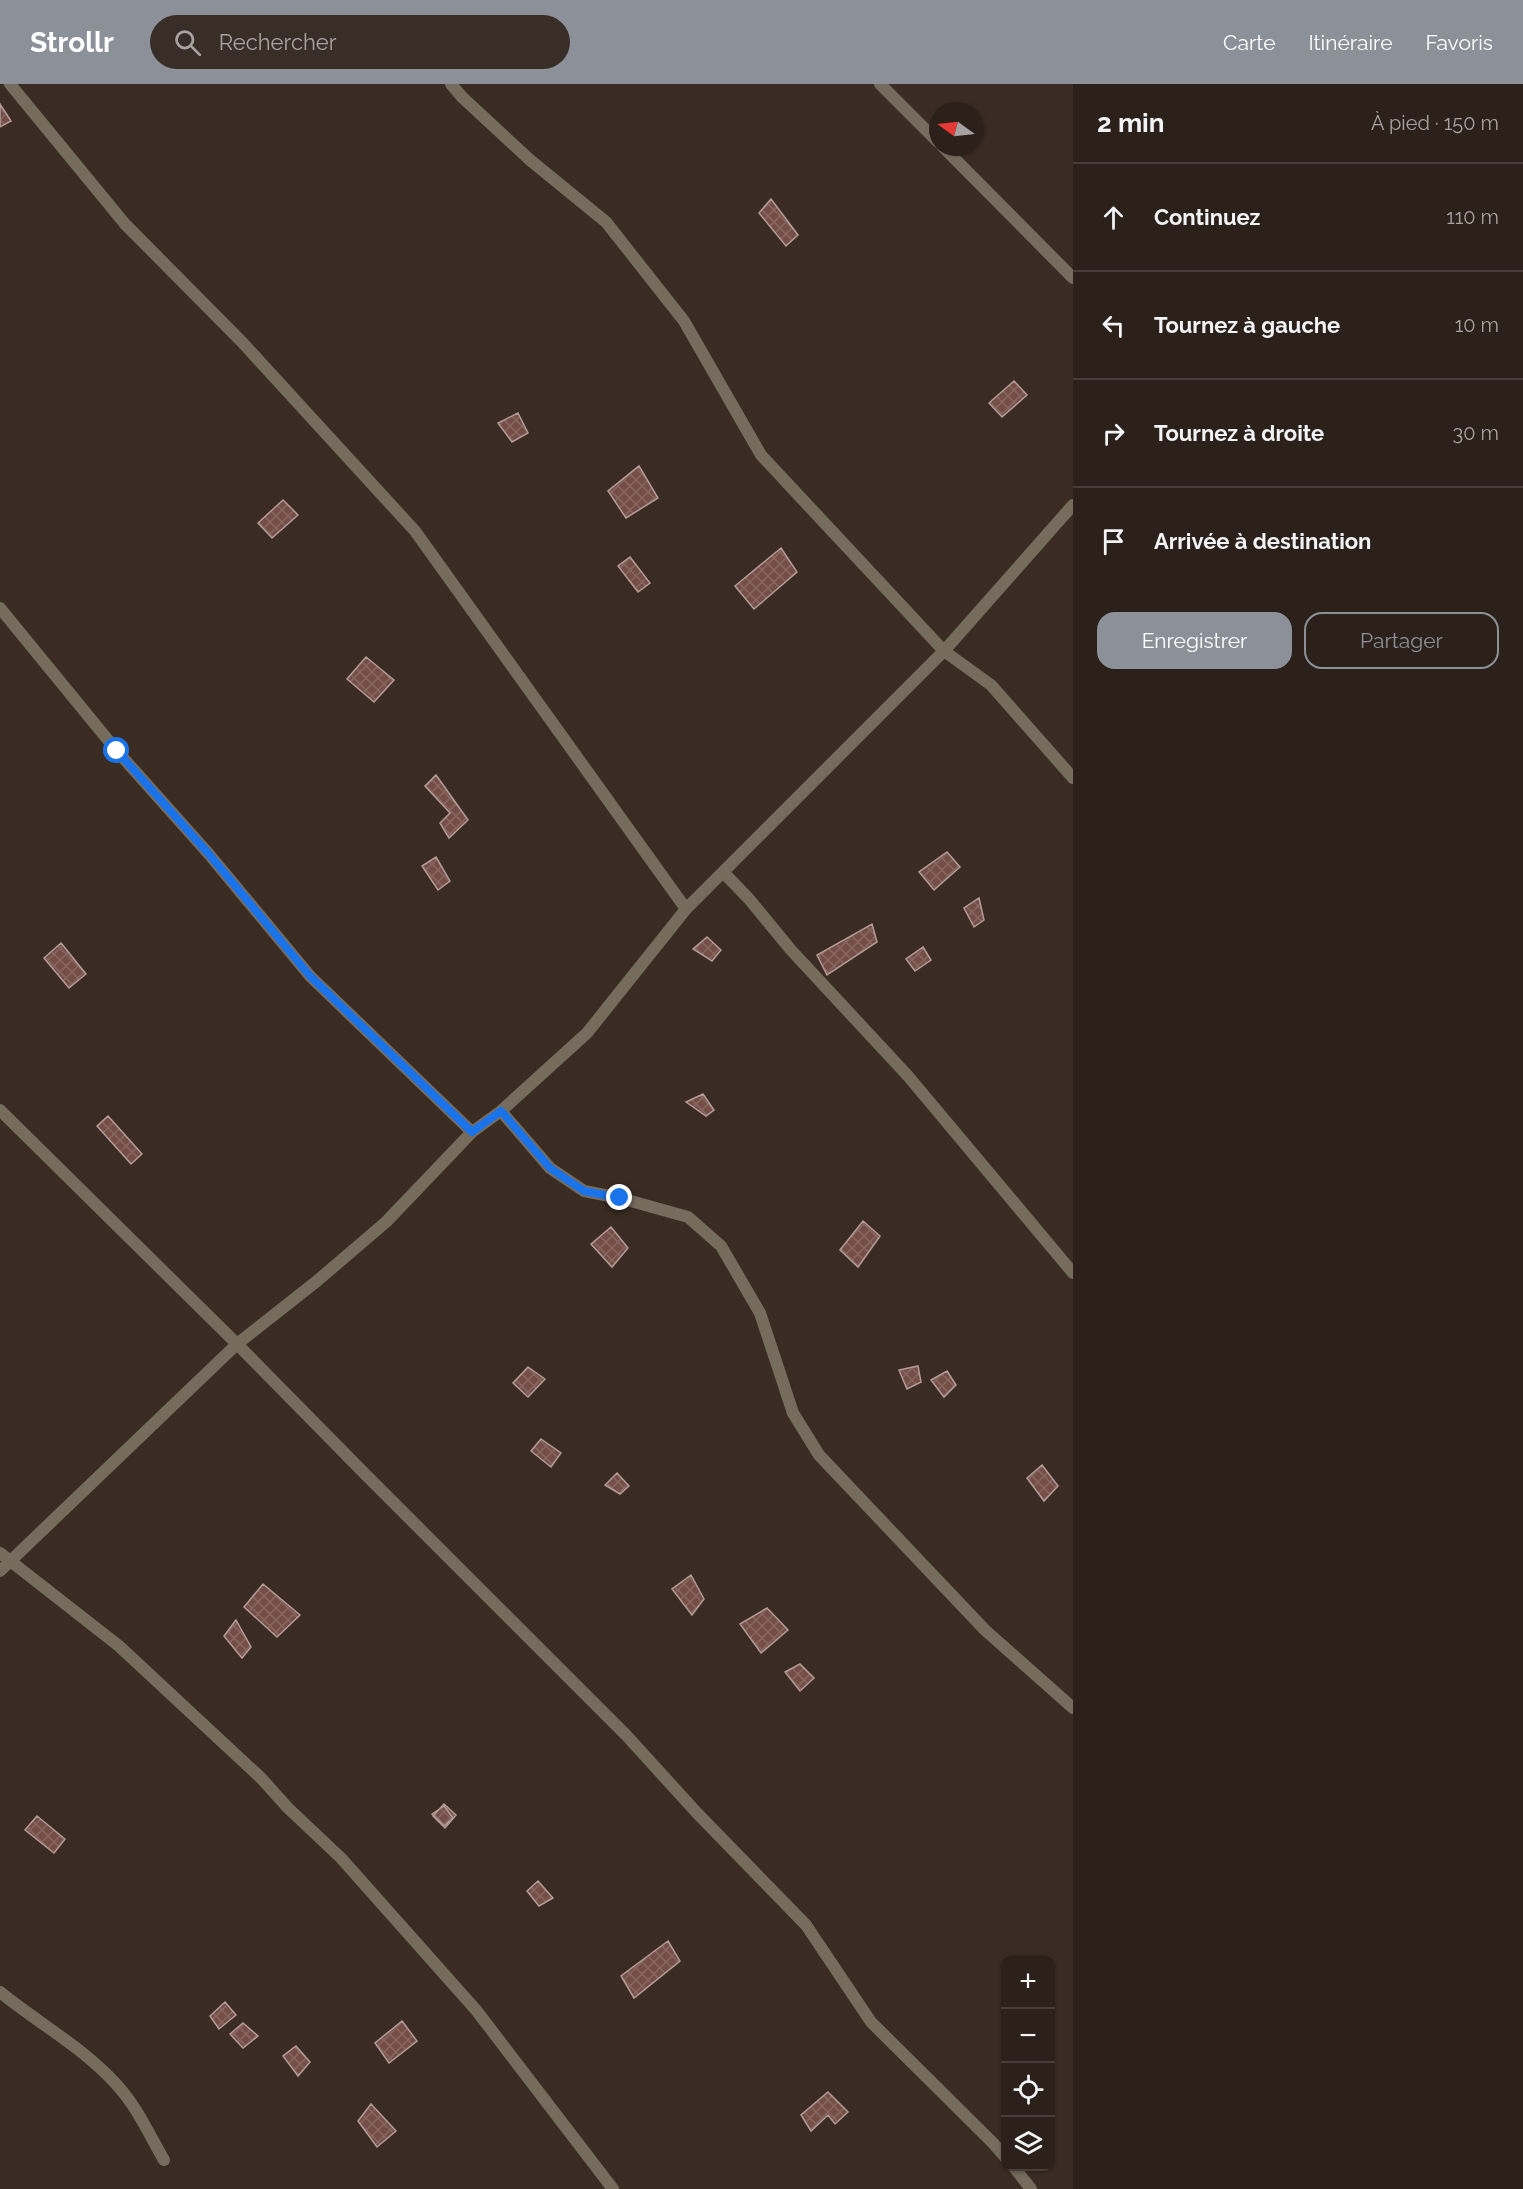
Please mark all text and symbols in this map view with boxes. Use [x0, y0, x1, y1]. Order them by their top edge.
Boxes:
search box [150, 15, 570, 69]
text: Strollr [30, 26, 114, 59]
icon: search [171, 26, 204, 59]
text: Rechercher [219, 29, 336, 55]
text: Carte [1223, 30, 1275, 55]
text: Itinéraire [1308, 30, 1392, 55]
text: Favoris [1425, 30, 1493, 55]
north arrow [929, 102, 983, 156]
text: 2 min [1097, 108, 1164, 138]
text: À pied · 150 m [1371, 111, 1499, 135]
icon: ahead [1097, 201, 1130, 234]
text: Continuez [1154, 204, 1260, 230]
text: 110 m [1446, 205, 1499, 229]
icon: left [1097, 309, 1130, 342]
text: Tournez à gauche [1154, 312, 1340, 338]
text: 10 m [1455, 313, 1499, 337]
icon: right [1097, 417, 1130, 450]
text: Tournez à droite [1154, 420, 1324, 446]
text: 30 m [1453, 421, 1499, 445]
icon: arrive [1097, 525, 1130, 558]
text: Arrivée à destination [1154, 528, 1371, 554]
button: Enregistrer [1097, 612, 1292, 669]
button: Partager [1304, 612, 1499, 669]
route start [103, 737, 129, 763]
route end [606, 1184, 632, 1210]
map controls [1001, 1955, 1055, 2171]
button: + [1001, 1955, 1055, 2009]
button: − [1001, 2009, 1055, 2063]
button: locate [1001, 2063, 1055, 2117]
button: layers [1001, 2117, 1055, 2171]

